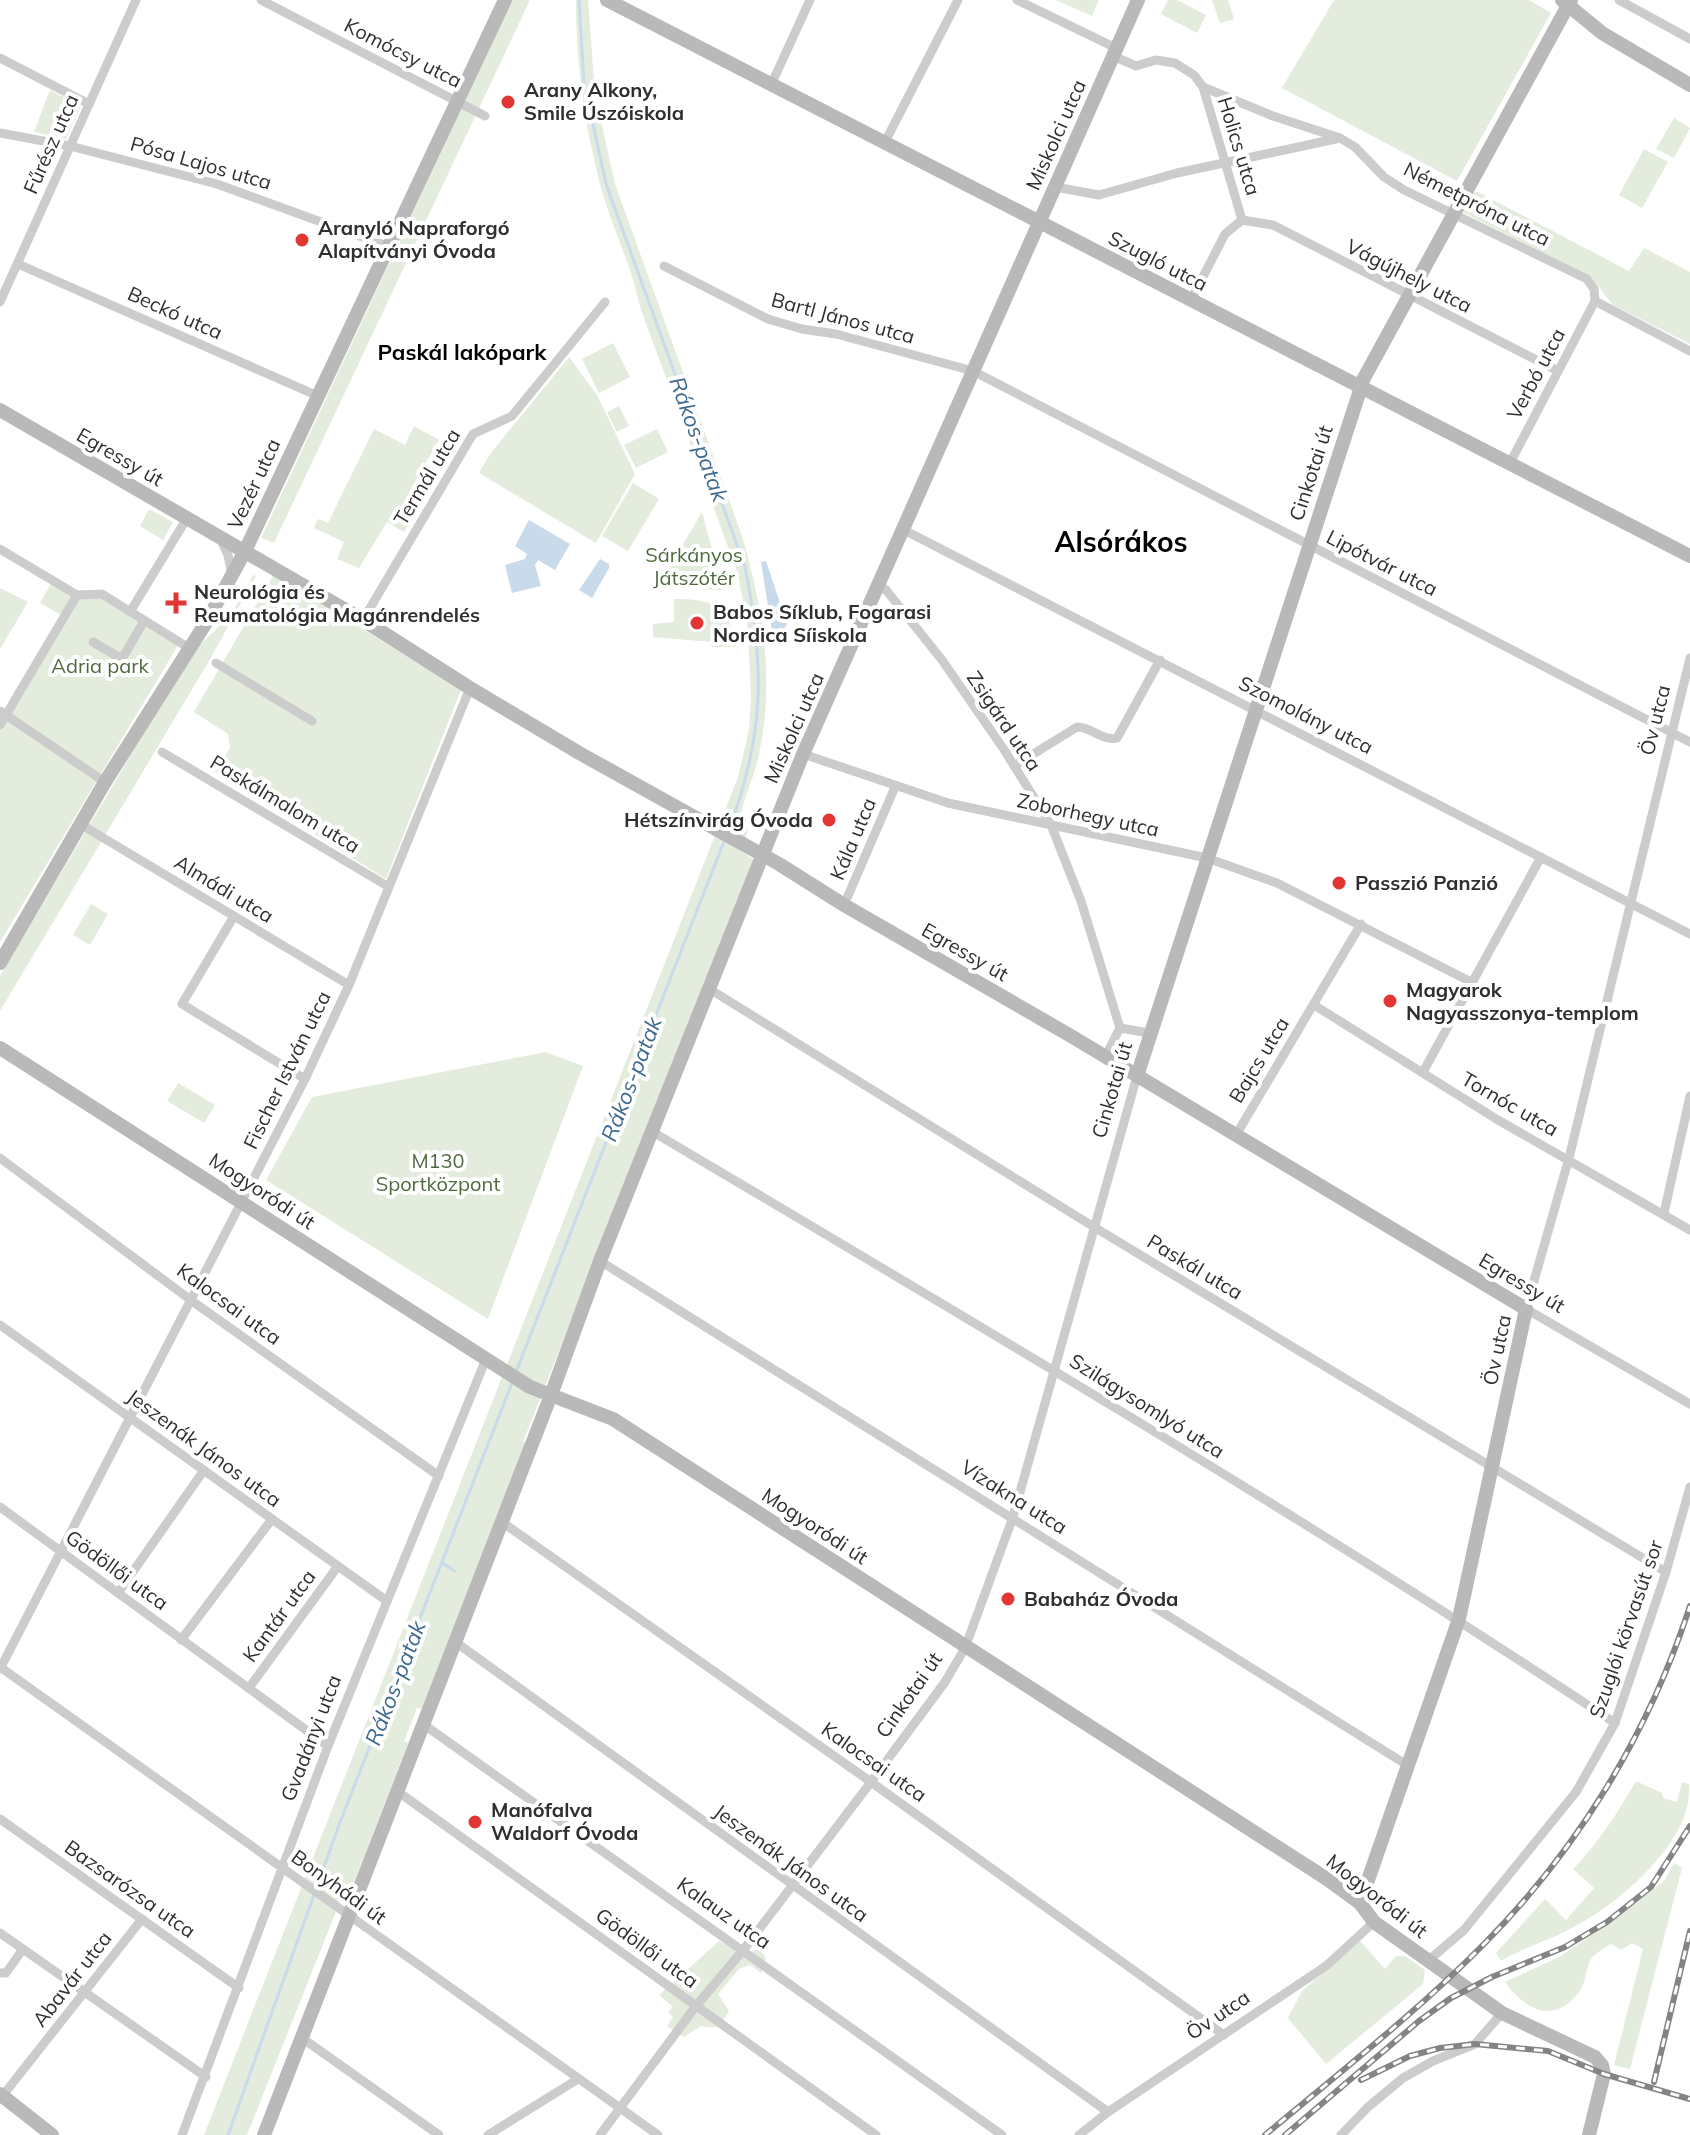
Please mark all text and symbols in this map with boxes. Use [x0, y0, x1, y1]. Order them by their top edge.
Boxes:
street label: Komócsy utca [340, 12, 466, 93]
street label: Miskolci utca [1020, 76, 1091, 194]
place label: Arany Alkony, Smile Úszóiskola [524, 77, 684, 125]
street label: Fűrész utca [18, 90, 84, 197]
marker: Arany Alkony, Smile Úszóiskola [499, 93, 517, 111]
street label: Holics utca [1213, 94, 1266, 198]
street label: Pósa Lajos utca [128, 130, 275, 195]
street label: Németpróna utca [1400, 156, 1555, 251]
place label: Aranyló Napraforgó Alapítványi Óvoda [318, 215, 510, 263]
street label: Szugló utca [1104, 225, 1212, 296]
marker: Aranyló Napraforgó Alapítványi Óvoda [293, 231, 311, 249]
street label: Vágújhely utca [1342, 233, 1476, 318]
street label: Beckó utca [124, 281, 227, 345]
street label: Bartl János utca [769, 286, 918, 349]
street label: Verbó utca [1501, 324, 1570, 424]
district label: Paskál lakópark [378, 338, 547, 366]
water label: Rákos-patak [663, 373, 735, 506]
street label: Egressy út [73, 422, 168, 491]
street label: Cinkotai út [1283, 422, 1338, 524]
street label: Termál utca [388, 424, 465, 530]
street label: Vezér utca [222, 434, 285, 533]
district label: Alsórákos [1054, 524, 1188, 559]
street label: Lipótvár utca [1322, 524, 1442, 601]
park label: Sárkányos Játszótér [645, 542, 743, 590]
place label: Neurológia és Reumatológia Magánrendelés [194, 579, 480, 627]
marker: Neurológia és Reumatológia Magánrendelés [165, 592, 187, 614]
place label: Babos Síklub, Fogarasi Nordica Síiskola [713, 599, 931, 647]
marker: Babos Síklub, Fogarasi Nordica Síiskola [688, 614, 706, 632]
park label: Adria park [51, 653, 149, 678]
street label: Zsigárd utca [962, 666, 1047, 775]
street label: Miskolci utca [758, 669, 829, 787]
street label: Szomolány utca [1235, 670, 1378, 759]
street label: Öv utca [1634, 682, 1675, 758]
street label: Paskálmalom utca [206, 749, 365, 858]
street label: Zoborhegy utca [1015, 787, 1161, 842]
street label: Kála utca [824, 794, 881, 884]
place label: Hétszínvirág Óvoda [624, 807, 813, 832]
marker: Hétszínvirág Óvoda [820, 811, 838, 829]
street label: Almádi utca [170, 849, 278, 928]
place label: Passzió Panzió [1355, 870, 1498, 895]
marker: Passzió Panzió [1330, 874, 1348, 892]
street label: Egressy út [918, 917, 1013, 986]
place label: Magyarok Nagyasszonya-templom [1406, 977, 1639, 1025]
street label: Fischer István utca [237, 987, 336, 1153]
marker: Magyarok Nagyasszonya-templom [1381, 992, 1399, 1010]
water label: Rákos-patak [594, 1012, 668, 1145]
street label: Bajcs utca [1223, 1012, 1294, 1107]
street label: Cinkotai út [1086, 1039, 1137, 1141]
street label: Tornóc utca [1457, 1066, 1563, 1141]
street label: Mogyoródi út [204, 1147, 320, 1234]
park label: M130 Sportközpont [376, 1148, 500, 1196]
street label: Paskál utca [1143, 1228, 1248, 1305]
street label: Egressy út [1475, 1247, 1570, 1318]
street label: Kalocsai utca [172, 1257, 286, 1350]
street label: Öv utca [1477, 1312, 1516, 1387]
street label: Szilágysomlyó utca [1065, 1348, 1229, 1463]
street label: Jeszenák János utca [122, 1383, 286, 1512]
street label: Vízakna utca [957, 1454, 1072, 1539]
street label: Mogyoródi út [757, 1482, 873, 1569]
street label: Gödöllői utca [61, 1524, 173, 1615]
street label: Szuglói körvasút sor [1583, 1536, 1668, 1721]
street label: Kantár utca [237, 1565, 320, 1667]
place label: Babaház Óvoda [1024, 1586, 1179, 1611]
marker: Babaház Óvoda [999, 1590, 1017, 1608]
water label: Rákos-patak [358, 1616, 432, 1749]
street label: Cinkotai út [870, 1647, 947, 1742]
street label: Gvadányi utca [275, 1671, 346, 1805]
street label: Kalocsai utca [817, 1716, 932, 1807]
place label: Manófalva Waldorf Óvoda [491, 1797, 638, 1845]
street label: Jeszenák János utca [709, 1798, 873, 1927]
marker: Manófalva Waldorf Óvoda [466, 1813, 484, 1831]
street label: Bazsarózsa utca [60, 1834, 200, 1943]
street label: Bonyhádi út [287, 1844, 392, 1929]
street label: Mogyoródi út [1322, 1848, 1433, 1943]
street label: Kalauz utca [673, 1871, 776, 1954]
street label: Gödöllői utca [591, 1902, 703, 1993]
street label: Abavár utca [27, 1926, 117, 2031]
street label: Öv utca [1181, 1984, 1254, 2045]

